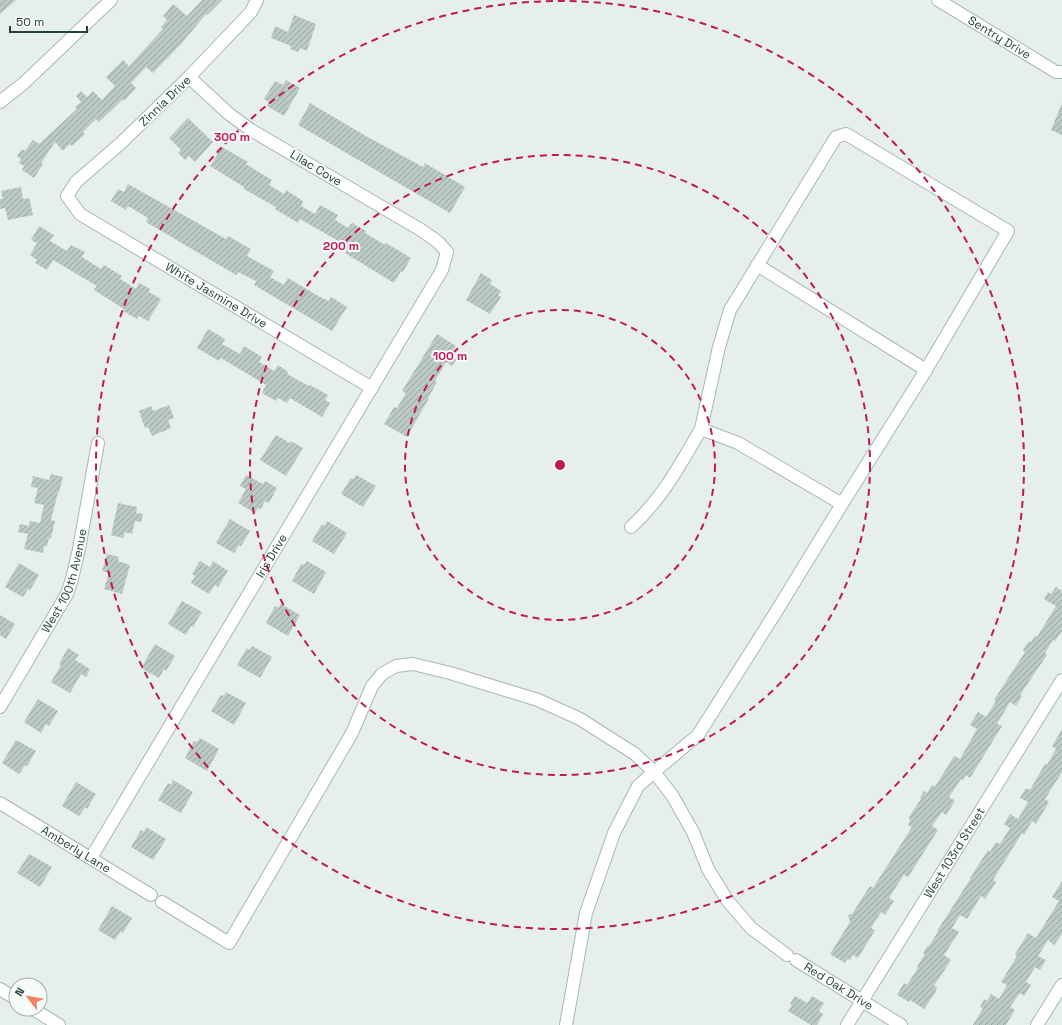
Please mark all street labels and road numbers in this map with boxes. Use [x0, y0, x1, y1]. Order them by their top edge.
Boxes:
street label: Sentry Drive [965, 12, 1034, 63]
street label: Zinnia Drive [136, 72, 194, 130]
street label: Lilac Cove [287, 146, 345, 190]
street label: White Jasmine Drive [162, 259, 270, 332]
street label: West 100th Avenue [38, 527, 90, 636]
street label: Iris Drive [252, 531, 291, 581]
street label: West 103rd Street [920, 804, 989, 901]
street label: Amberly Lane [38, 822, 114, 877]
street label: Red Oak Drive [801, 959, 876, 1014]

